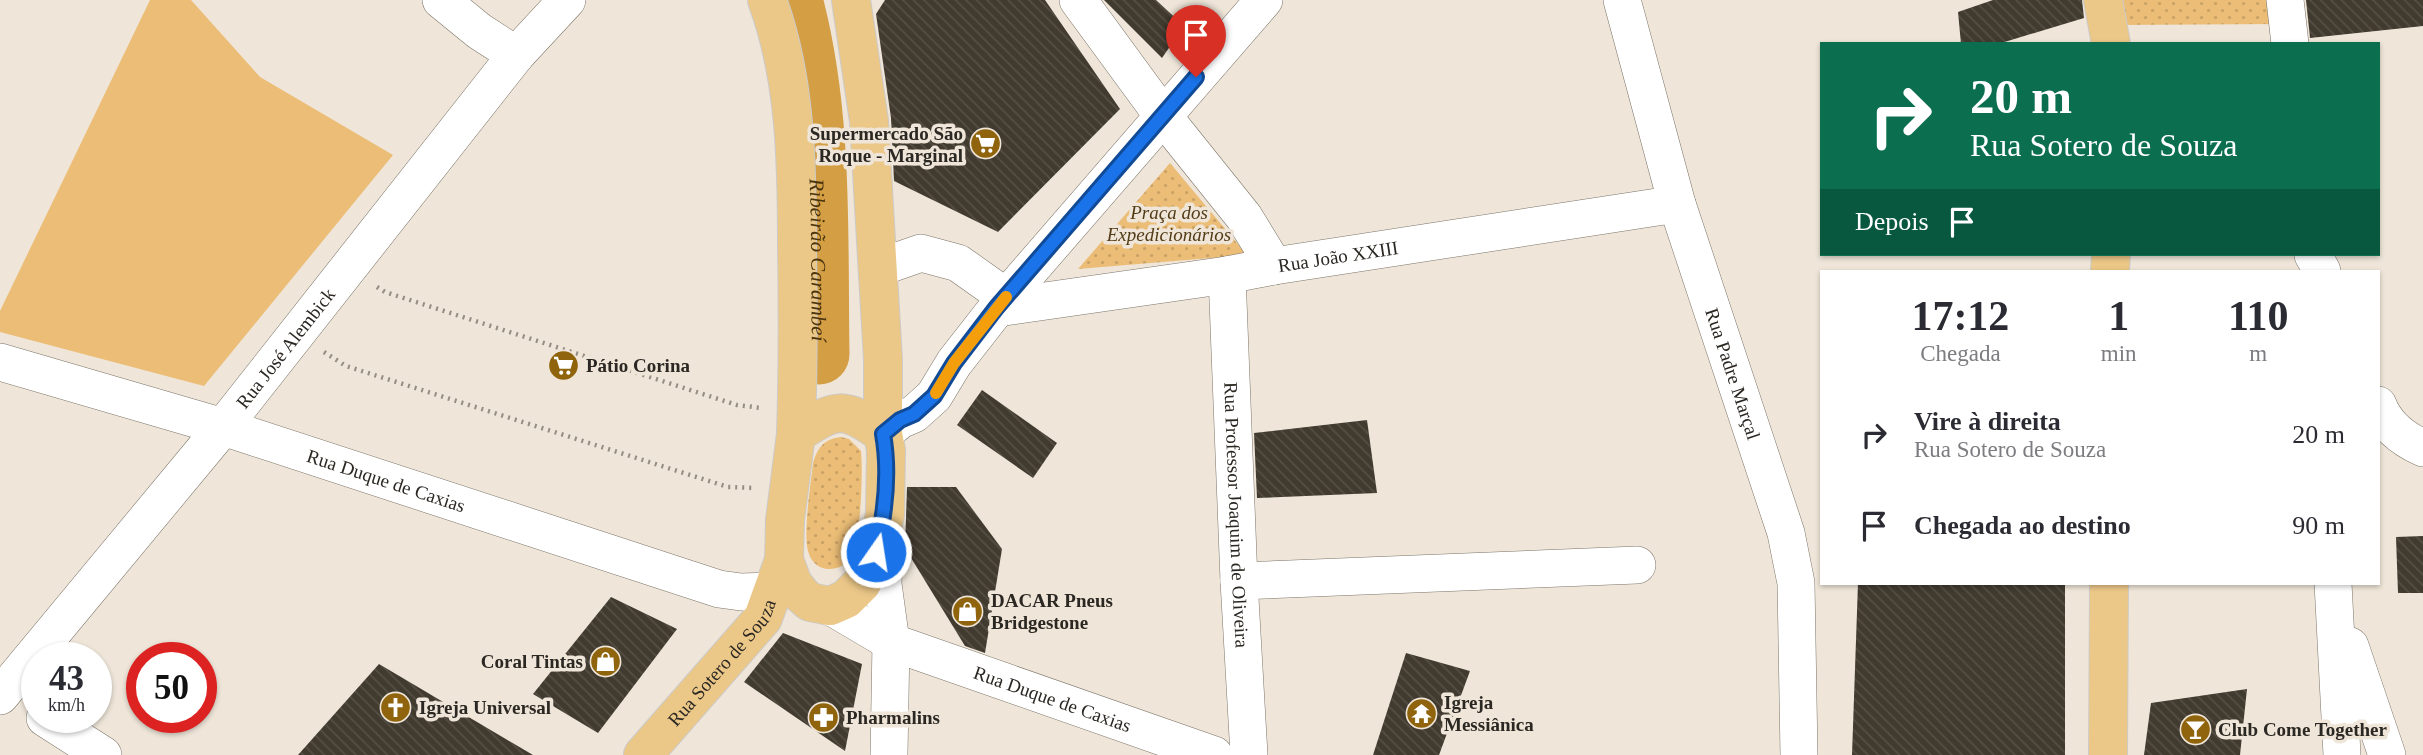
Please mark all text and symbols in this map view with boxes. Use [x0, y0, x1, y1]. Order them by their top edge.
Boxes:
pin [1166, 5, 1226, 77]
icon: arrive [1177, 16, 1215, 54]
text: 20 m [1970, 69, 2072, 124]
icon: right [1855, 70, 1946, 161]
place label: Supermercado São Roque - Marginal [810, 123, 963, 166]
supermarket icon: Supermercado São Roque - Marginal [969, 127, 1003, 161]
text: Rua Sotero de Souza [1970, 127, 2238, 163]
water label: Ribeirão Carambeí [804, 177, 831, 344]
park label: Praça dos Expedicionários [1106, 202, 1231, 245]
icon: arrive [1943, 203, 1981, 241]
text: Depois [1855, 207, 1929, 236]
street label: Rua João XXIII [1276, 237, 1400, 276]
street label: Rua José Alembick [232, 283, 339, 412]
text: 17:12 [1911, 293, 2009, 339]
text: 1 [2108, 293, 2129, 339]
text: 110 [2228, 293, 2289, 339]
street label: Rua Padre Marçal [1702, 305, 1765, 442]
text: Chegada [1920, 341, 2001, 366]
text: min [2101, 341, 2137, 366]
text: m [2249, 341, 2267, 366]
supermarket icon: Pátio Corina [546, 348, 580, 382]
place label: Pátio Corina [586, 355, 690, 376]
street label: Rua Professor Joaquim de Oliveira [1221, 381, 1253, 649]
text: Vire à direita [1914, 407, 2061, 436]
icon: right [1855, 416, 1893, 454]
text: 20 m [2292, 420, 2345, 449]
text: Rua Sotero de Souza [1914, 437, 2106, 462]
street label: Rua Duque de Caxias [304, 445, 468, 516]
icon: arrive [1855, 507, 1893, 545]
text: Chegada ao destino [1914, 511, 2131, 540]
text: 90 m [2292, 511, 2345, 540]
position arrow [839, 515, 913, 589]
place label: DACAR Pneus Bridgestone [991, 590, 1113, 633]
shop icon: DACAR Pneus Bridgestone [951, 594, 985, 628]
street label: Rua Sotero de Souza [663, 596, 780, 730]
speed limit sign: 50 [126, 642, 217, 733]
shop icon: Coral Tintas [589, 644, 623, 678]
place label: Coral Tintas [481, 651, 583, 672]
text: 43 [49, 659, 84, 698]
street label: Rua Duque de Caxias [971, 661, 1134, 736]
church icon: Igreja Universal [379, 690, 413, 724]
place label: Igreja Messiânica [1444, 692, 1534, 735]
text: km/h [48, 695, 85, 715]
temple icon: Igreja Messiânica [1404, 696, 1438, 730]
place label: Igreja Universal [419, 697, 551, 718]
pharmacy icon: Pharmalins [806, 700, 840, 734]
place label: Pharmalins [846, 707, 940, 728]
bar icon: Club Come Together [2178, 712, 2212, 746]
place label: Club Come Together [2218, 719, 2387, 740]

